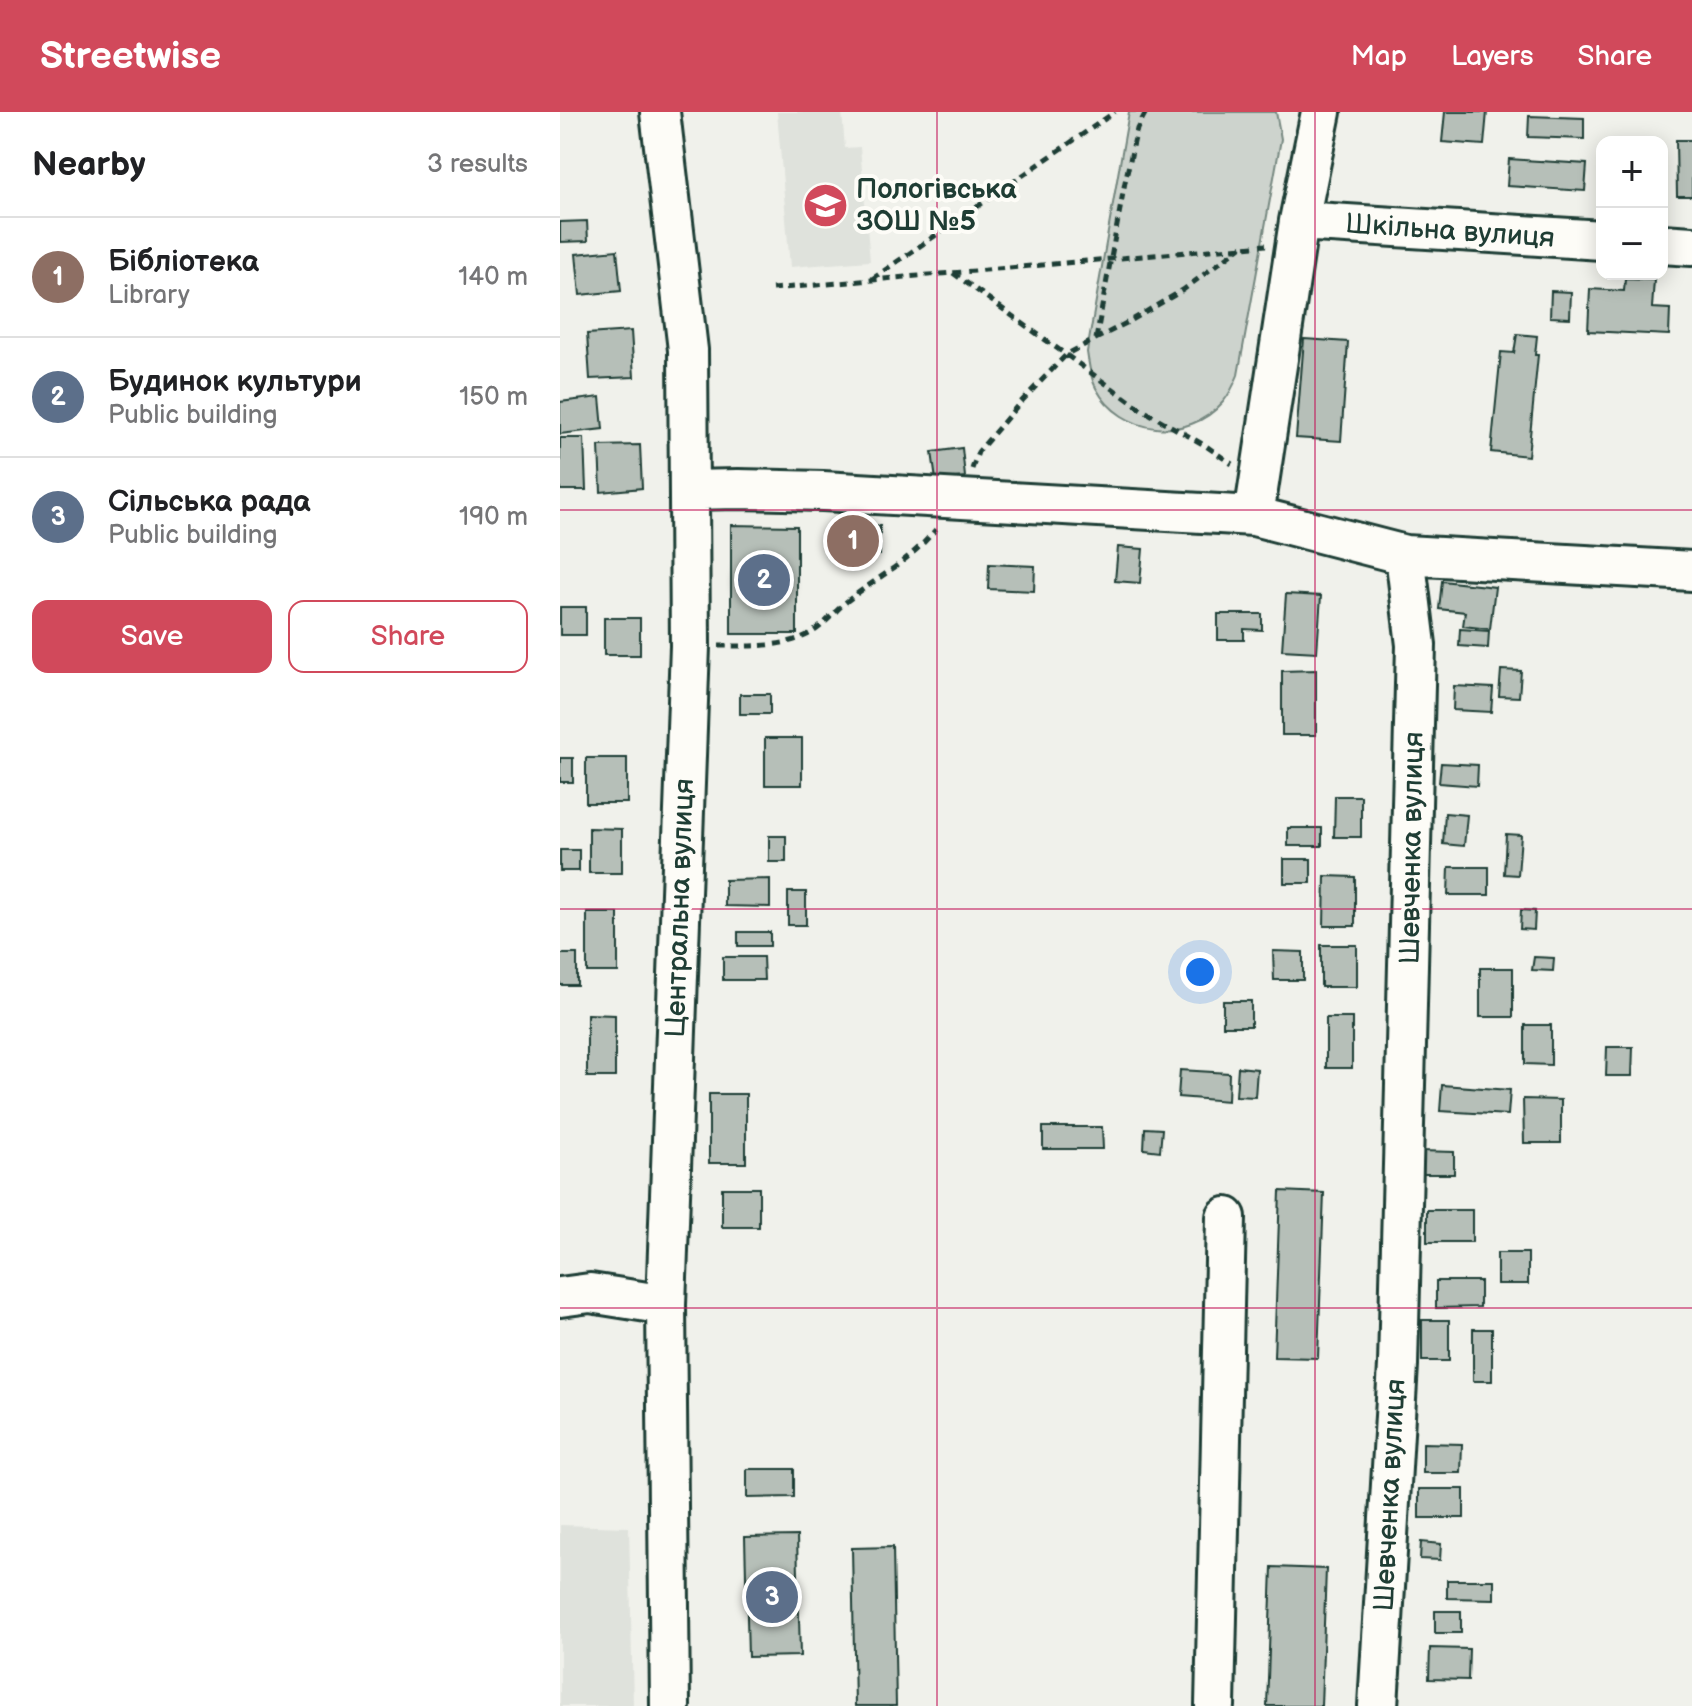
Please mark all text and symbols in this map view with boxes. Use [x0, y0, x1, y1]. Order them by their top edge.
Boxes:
text: Streetwise [40, 34, 221, 79]
text: Map [1351, 40, 1407, 73]
text: Layers [1451, 40, 1534, 73]
text: Share [1578, 40, 1652, 73]
map controls [1596, 136, 1668, 280]
button: + [1596, 136, 1668, 208]
text: Nearby [32, 144, 146, 185]
text: 3 results [427, 149, 528, 180]
place label: Пологівська ЗОШ №5 [856, 173, 1017, 238]
school or university icon: Пологівська ЗОШ №5 [801, 181, 849, 229]
street label: Шкільна вулиця [1344, 207, 1556, 255]
button: − [1596, 208, 1668, 280]
text: Бібліотека [108, 244, 259, 280]
text: 1 [53, 262, 63, 293]
text: 140 m [458, 262, 528, 293]
text: Library [108, 280, 190, 311]
text: Будинок культури [108, 364, 362, 400]
text: 2 [50, 382, 66, 413]
text: 150 m [459, 382, 528, 413]
text: Public building [108, 400, 277, 431]
text: Сільська рада [108, 484, 310, 520]
text: 3 [50, 502, 66, 533]
text: 190 m [459, 502, 528, 533]
pin: 1 [827, 511, 879, 571]
text: Public building [108, 520, 277, 551]
pin: 2 [738, 550, 790, 610]
button: Save [32, 600, 272, 673]
button: Share [288, 600, 528, 673]
street label: Шевченка вулиця [1393, 731, 1431, 965]
street label: Центральна вулиця [659, 778, 701, 1038]
your location [1180, 952, 1220, 992]
street label: Шевченка вулиця [1367, 1378, 1413, 1612]
pin: 3 [746, 1567, 798, 1627]

